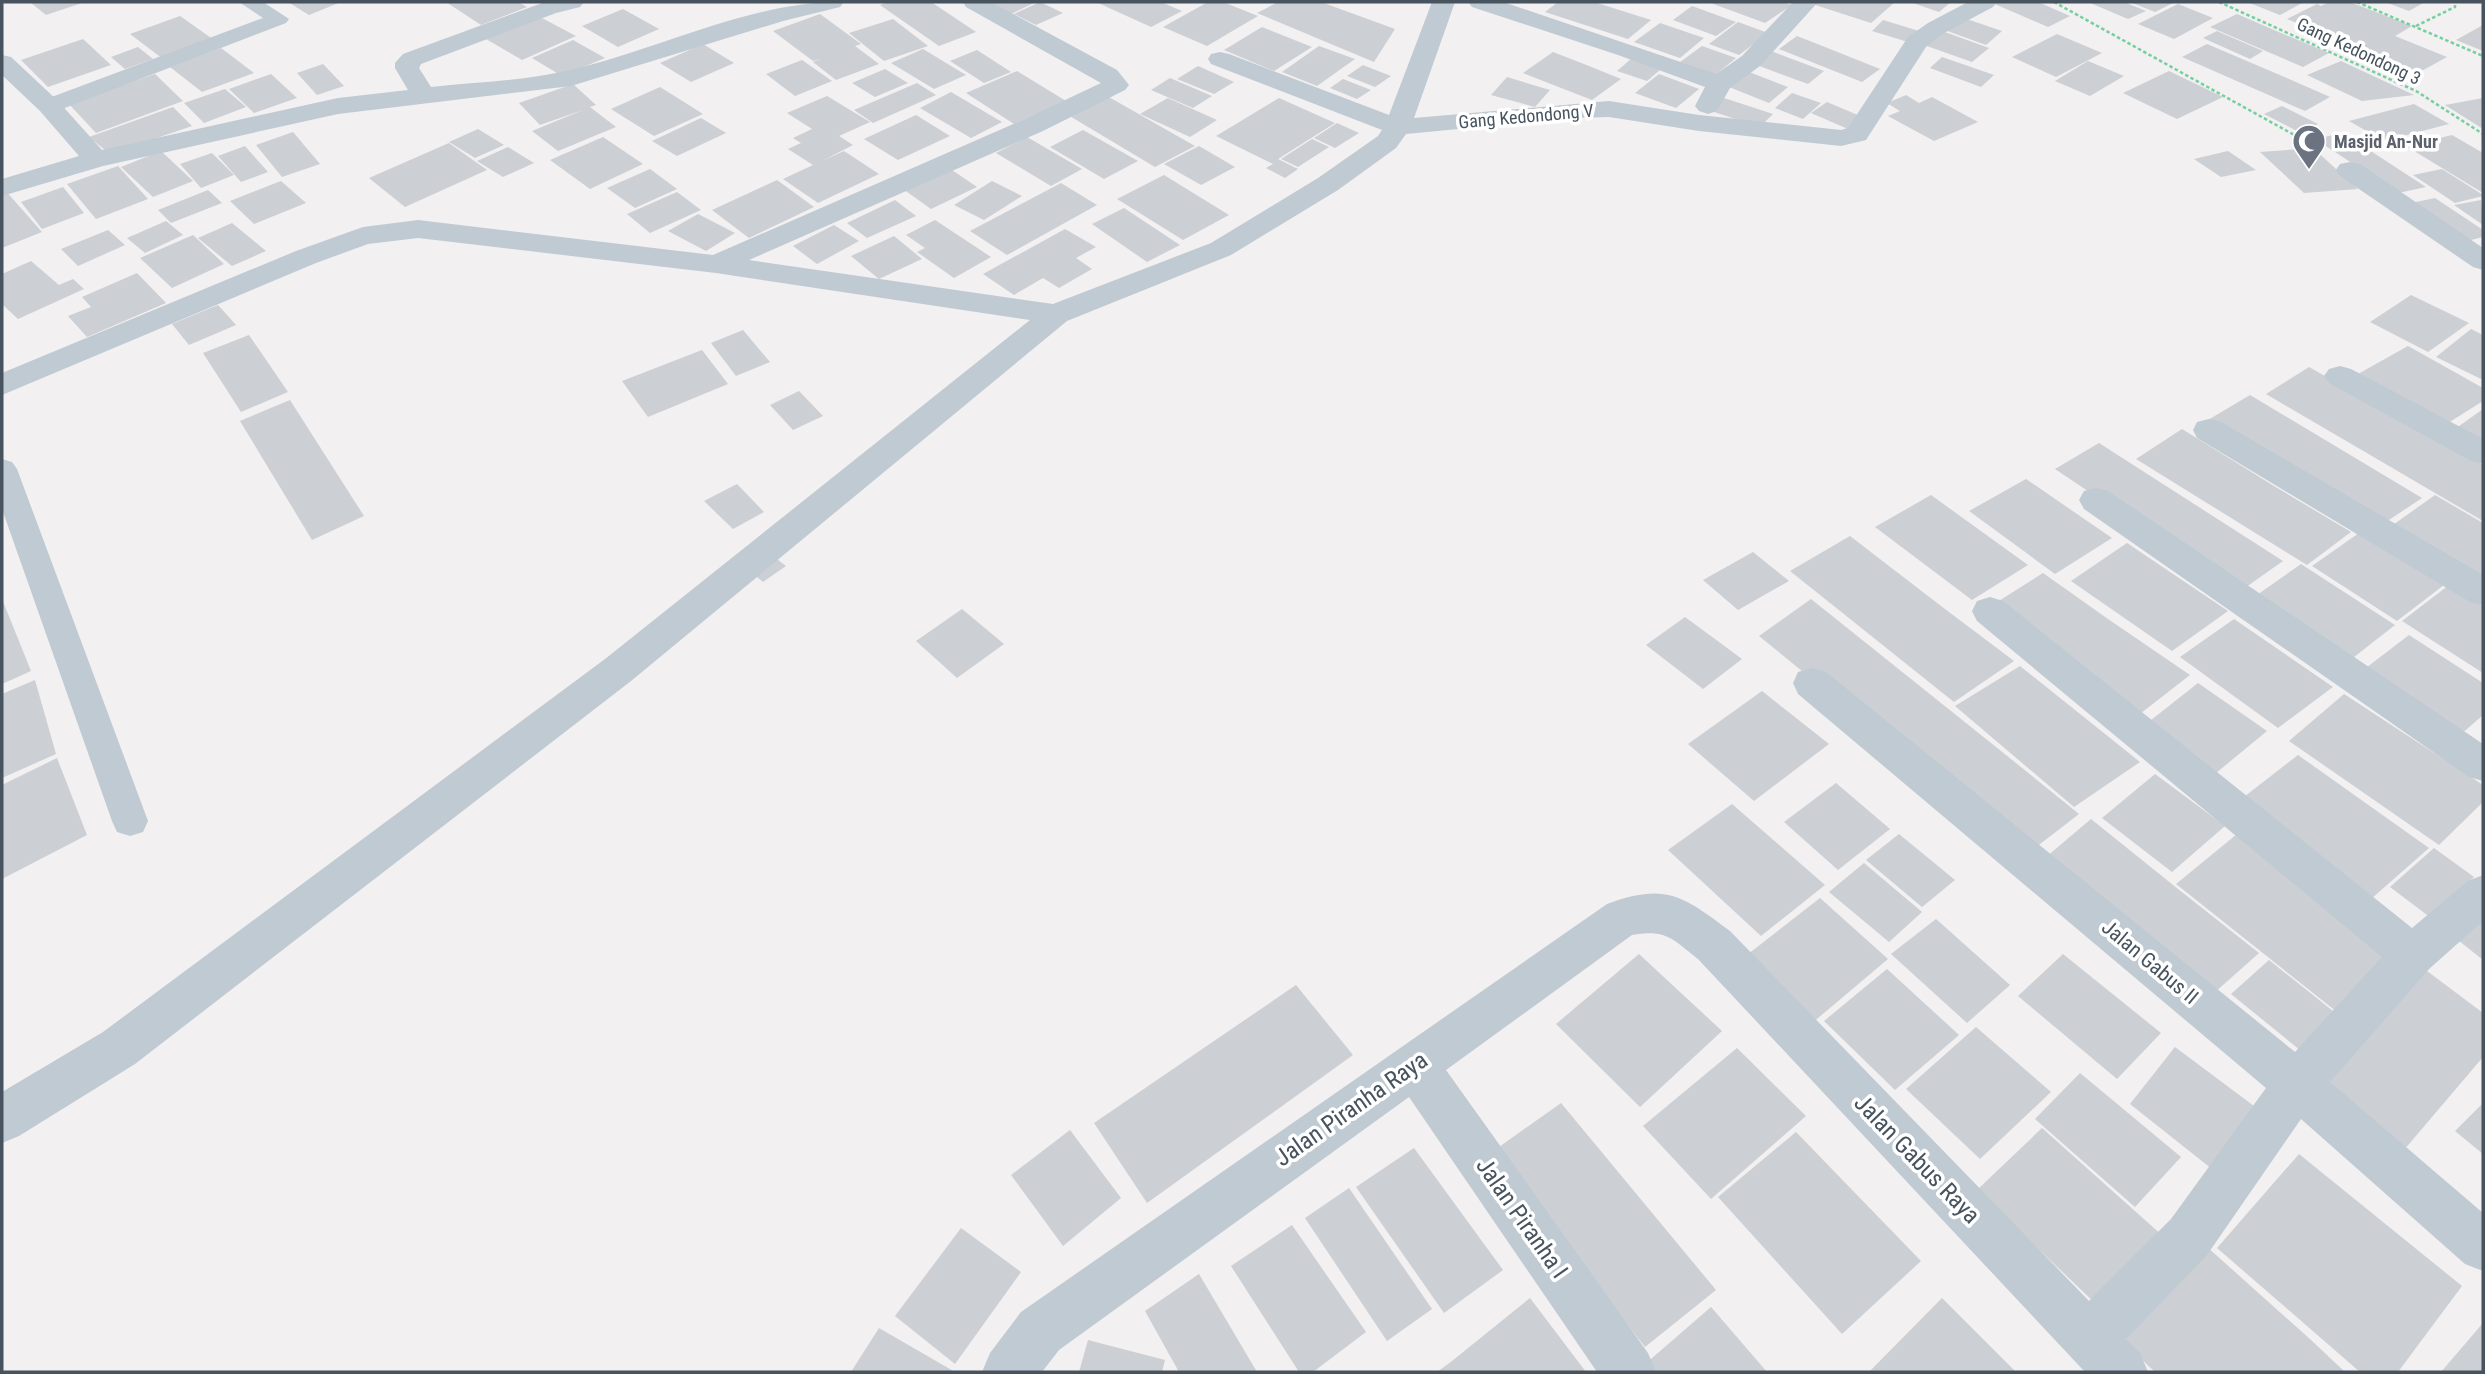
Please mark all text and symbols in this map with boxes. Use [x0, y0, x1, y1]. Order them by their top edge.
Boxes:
street label: Gang Kedondong 3 [2294, 13, 2424, 89]
street label: Gang Kedondong V [1458, 100, 1594, 132]
mosque icon: Masjid An-Nur [2290, 122, 2328, 171]
place label: Masjid An-Nur [2334, 131, 2438, 152]
street label: Jalan Gabus II [2097, 915, 2203, 1009]
street label: Jalan Piranha Raya [1269, 1046, 1433, 1172]
street label: Jalan Gabus Raya [1849, 1089, 1985, 1229]
street label: Jalan Piranha I [1470, 1152, 1574, 1284]

